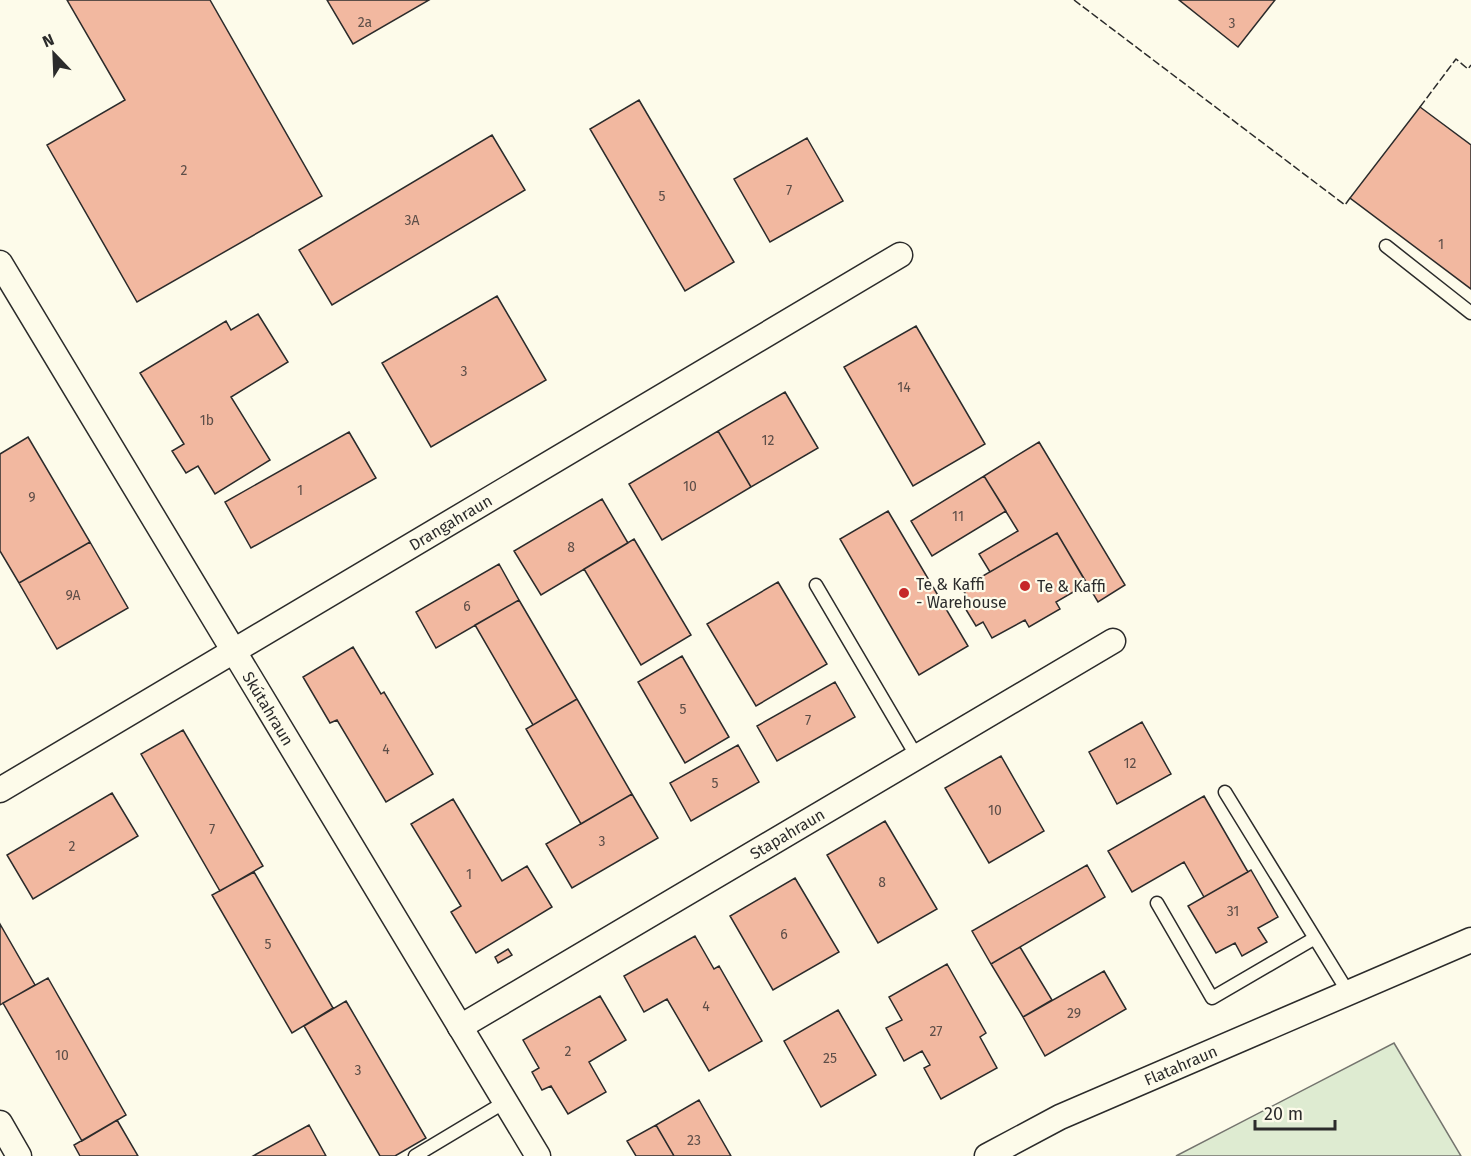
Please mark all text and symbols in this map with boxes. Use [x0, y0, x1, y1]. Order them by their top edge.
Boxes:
house number: 2a [358, 14, 372, 31]
house number: 3 [1229, 15, 1236, 32]
north arrow [24, 24, 84, 84]
text: N [40, 30, 57, 51]
house number: 2 [181, 162, 188, 179]
house number: 7 [786, 182, 792, 199]
house number: 5 [658, 188, 666, 205]
house number: 3A [404, 212, 420, 229]
house number: 1 [1438, 236, 1444, 253]
house number: 3 [461, 363, 468, 380]
house number: 14 [897, 379, 911, 396]
house number: 1b [200, 412, 214, 429]
house number: 12 [762, 432, 775, 449]
house number: 10 [683, 478, 697, 495]
house number: 1 [297, 482, 303, 499]
house number: 9 [28, 489, 36, 506]
street label: Drangahraun [406, 490, 495, 554]
house number: 11 [952, 508, 964, 525]
house number: 8 [567, 539, 575, 556]
place label: Te & Kaffi - Warehouse [916, 575, 1007, 612]
place label: Te & Kaffi [1037, 577, 1106, 596]
marker: Te & Kaffi [1018, 579, 1032, 593]
marker: Te & Kaffi - Warehouse [897, 586, 911, 600]
house number: 9A [65, 587, 81, 604]
house number: 6 [463, 598, 471, 615]
street label: Skútahraun [239, 668, 298, 749]
house number: 5 [679, 701, 687, 718]
house number: 7 [805, 712, 811, 729]
house number: 4 [382, 741, 390, 758]
house number: 12 [1124, 755, 1137, 772]
house number: 5 [711, 775, 719, 792]
house number: 10 [988, 802, 1002, 819]
street label: Stapahraun [746, 804, 828, 863]
house number: 7 [209, 821, 215, 838]
house number: 3 [599, 833, 606, 850]
house number: 2 [69, 838, 76, 855]
house number: 1 [466, 866, 472, 883]
house number: 8 [878, 874, 886, 891]
house number: 31 [1227, 903, 1239, 920]
house number: 6 [780, 926, 788, 943]
house number: 5 [264, 936, 272, 953]
house number: 4 [702, 998, 710, 1015]
house number: 29 [1067, 1005, 1081, 1022]
house number: 27 [929, 1023, 943, 1040]
street label: Flatahraun [1141, 1041, 1220, 1089]
house number: 2 [565, 1043, 572, 1060]
house number: 10 [55, 1047, 69, 1064]
house number: 25 [823, 1050, 837, 1067]
house number: 3 [355, 1062, 362, 1079]
scale bar [1255, 1093, 1334, 1131]
text: 20 m [1264, 1103, 1303, 1125]
house number: 23 [687, 1132, 701, 1149]

